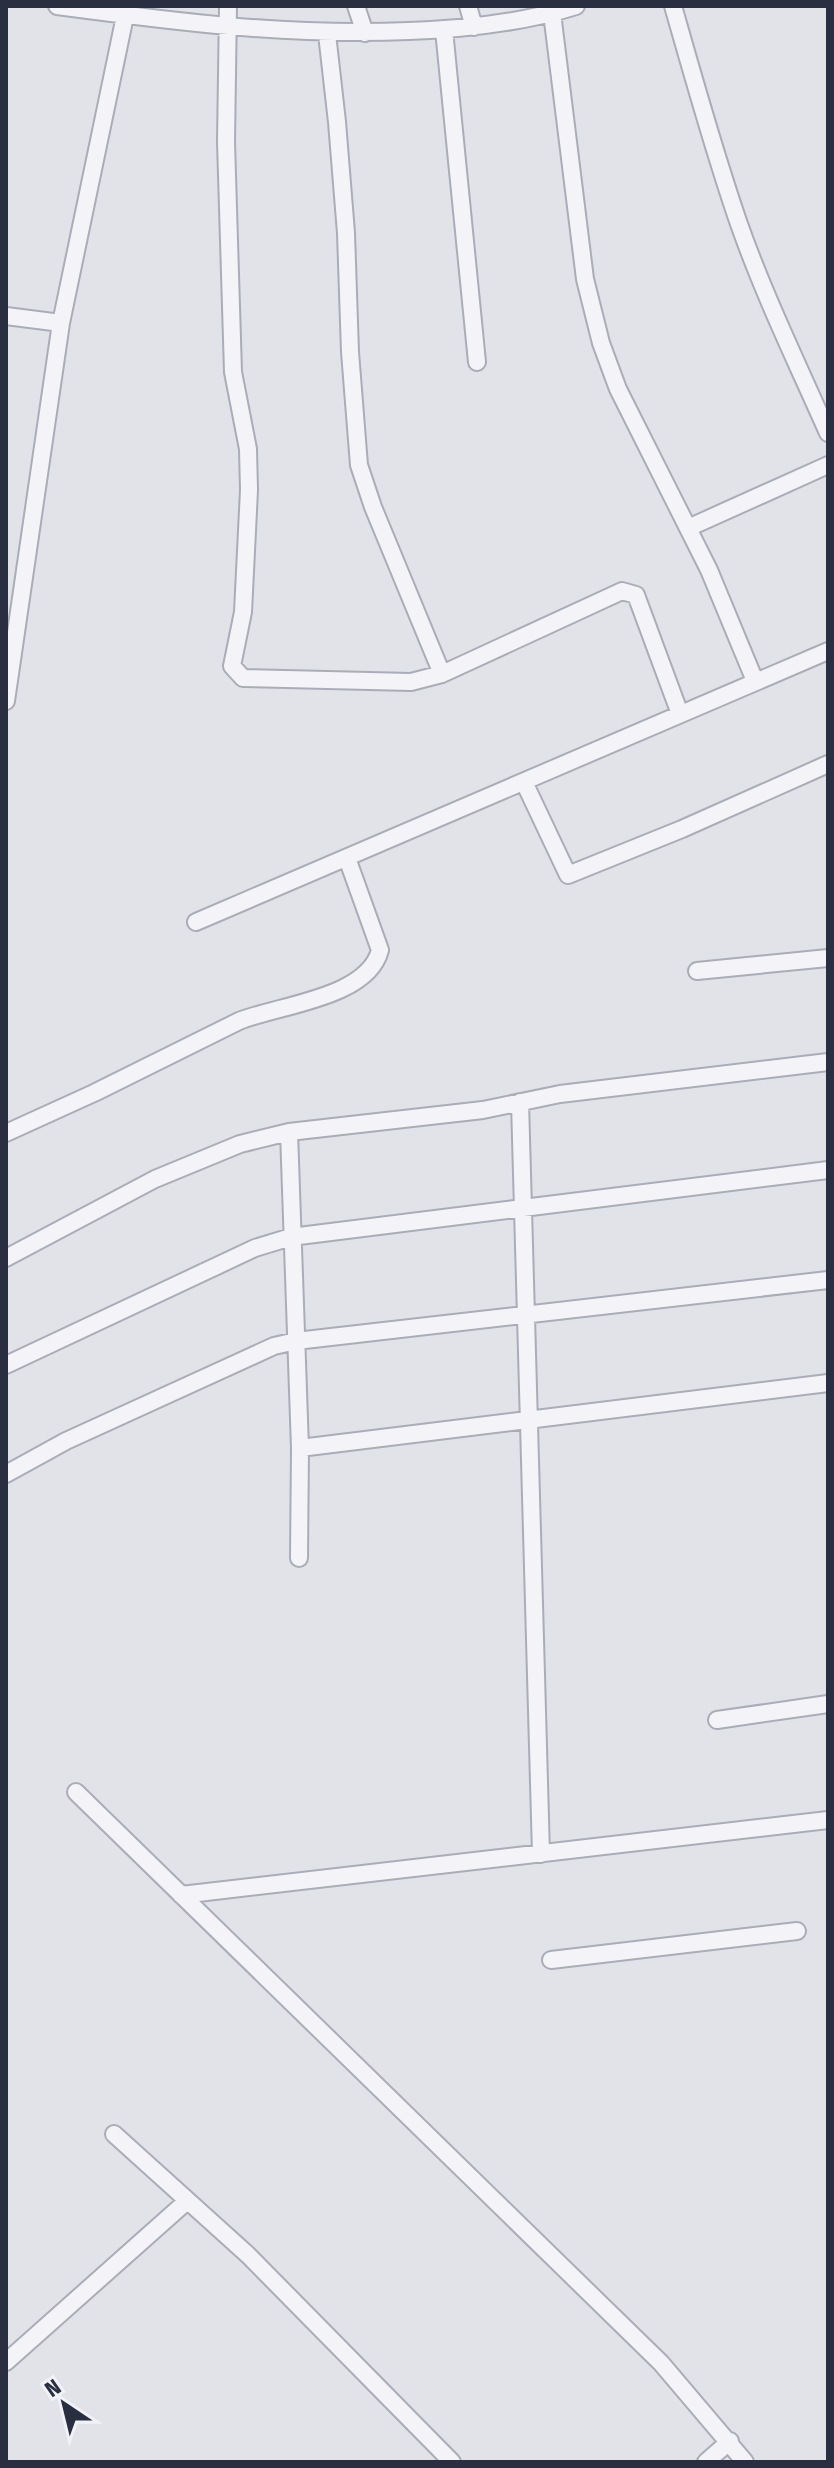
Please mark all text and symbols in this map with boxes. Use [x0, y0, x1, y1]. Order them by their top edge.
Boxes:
north arrow [24, 2364, 104, 2444]
text: N [40, 2373, 66, 2403]

